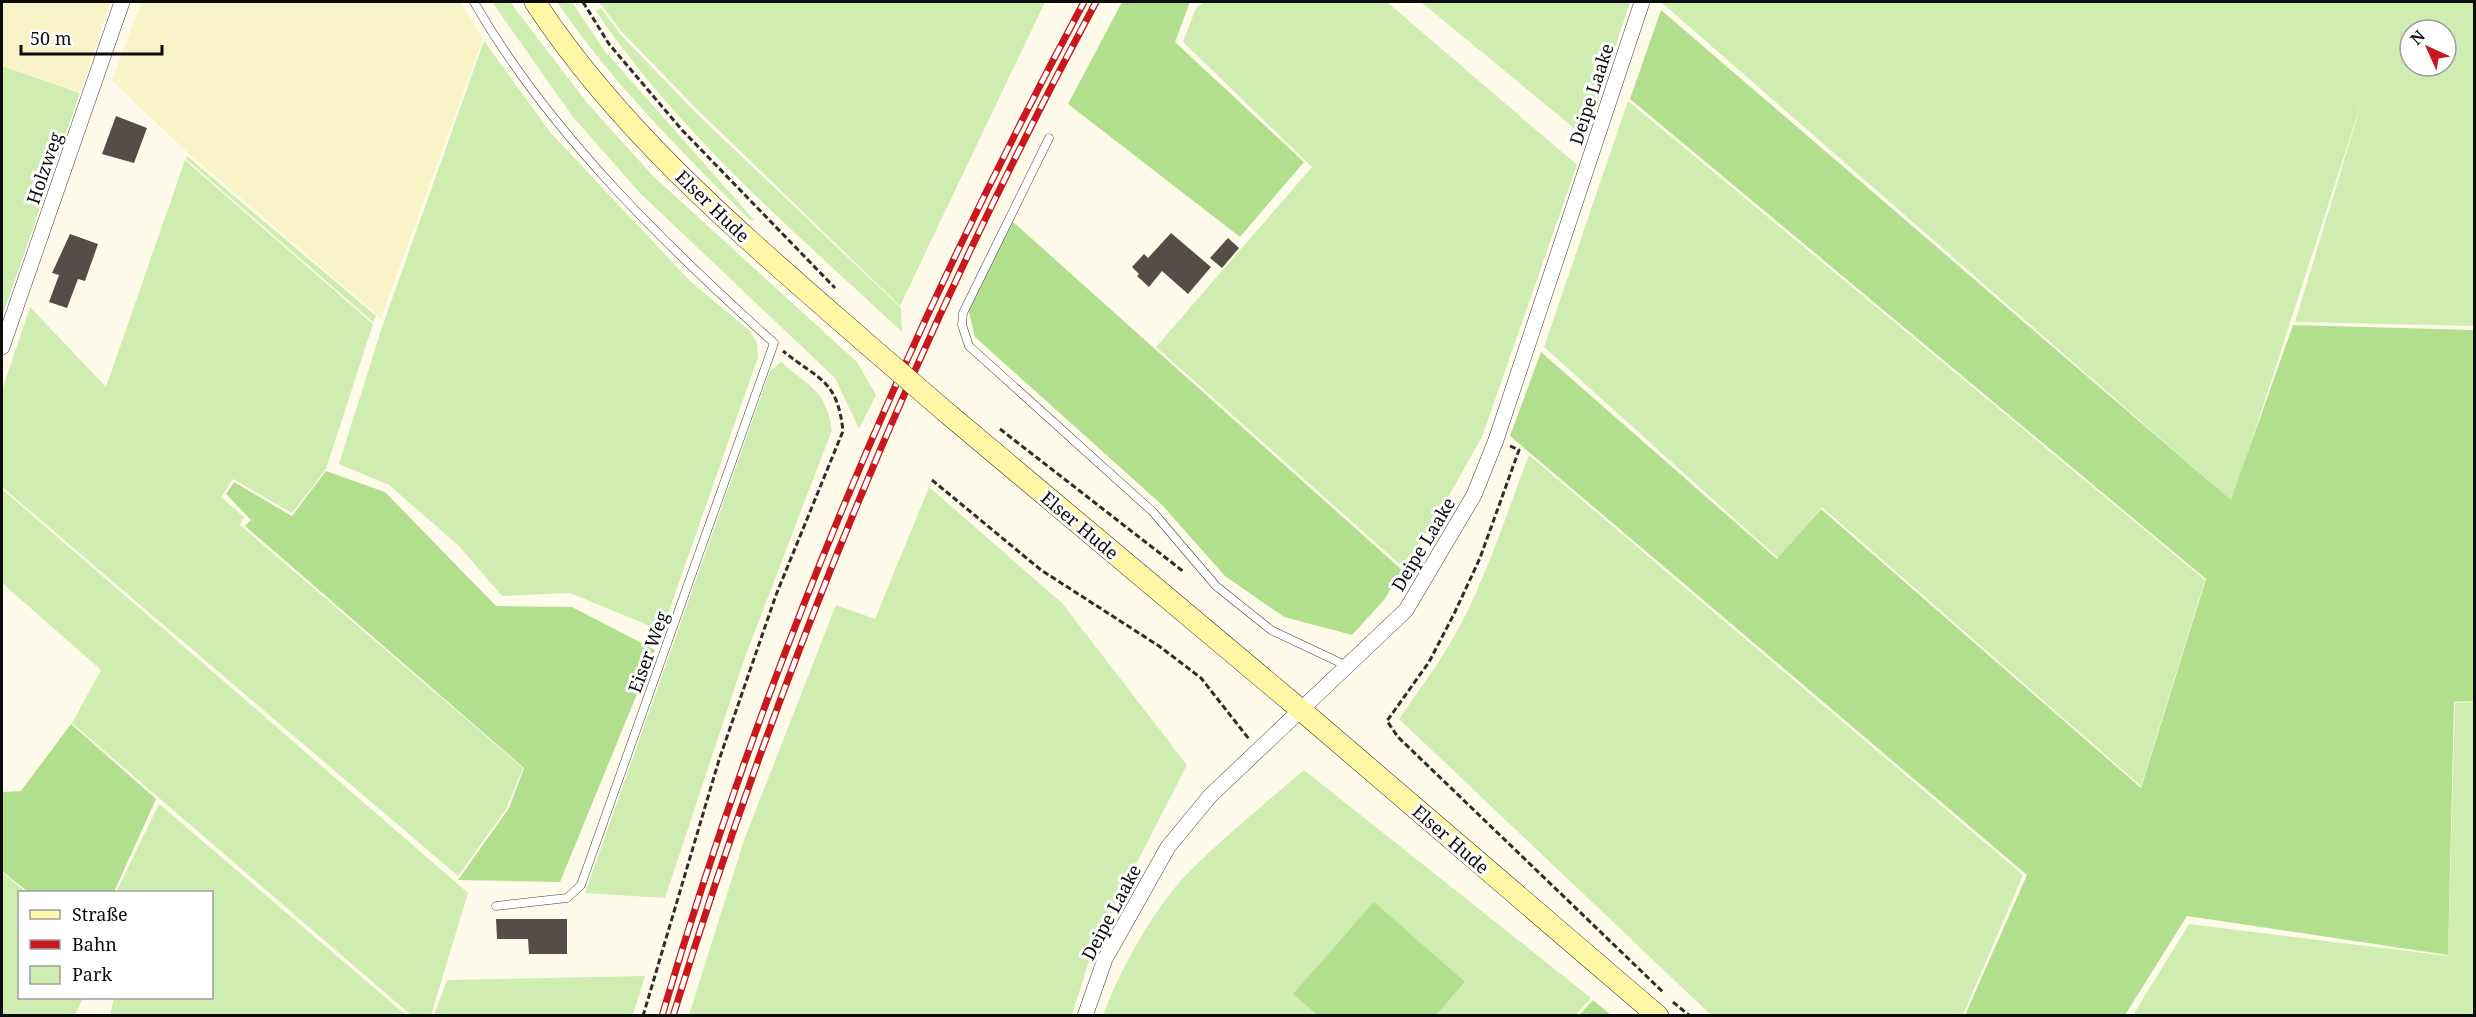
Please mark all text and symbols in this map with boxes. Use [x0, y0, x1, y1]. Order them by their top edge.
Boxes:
scale bar [21, 18, 162, 56]
north arrow [2398, 18, 2458, 78]
text: N [2405, 25, 2430, 50]
text: 50 m [30, 26, 72, 50]
street label: Deipe Laake [1563, 40, 1619, 148]
street label: Holzweg [21, 129, 68, 207]
street label: Elser Hude [671, 165, 755, 247]
street label: Elser Hude [1036, 486, 1124, 564]
street label: Deipe Laake [1386, 493, 1460, 595]
street label: Eiser Weg [622, 608, 674, 696]
street label: Elser Hude [1408, 799, 1494, 879]
street label: Deipe Laake [1076, 860, 1146, 964]
legend [18, 891, 213, 999]
text: Straße [72, 902, 128, 926]
text: Bahn [72, 932, 117, 956]
text: Park [72, 962, 112, 986]

